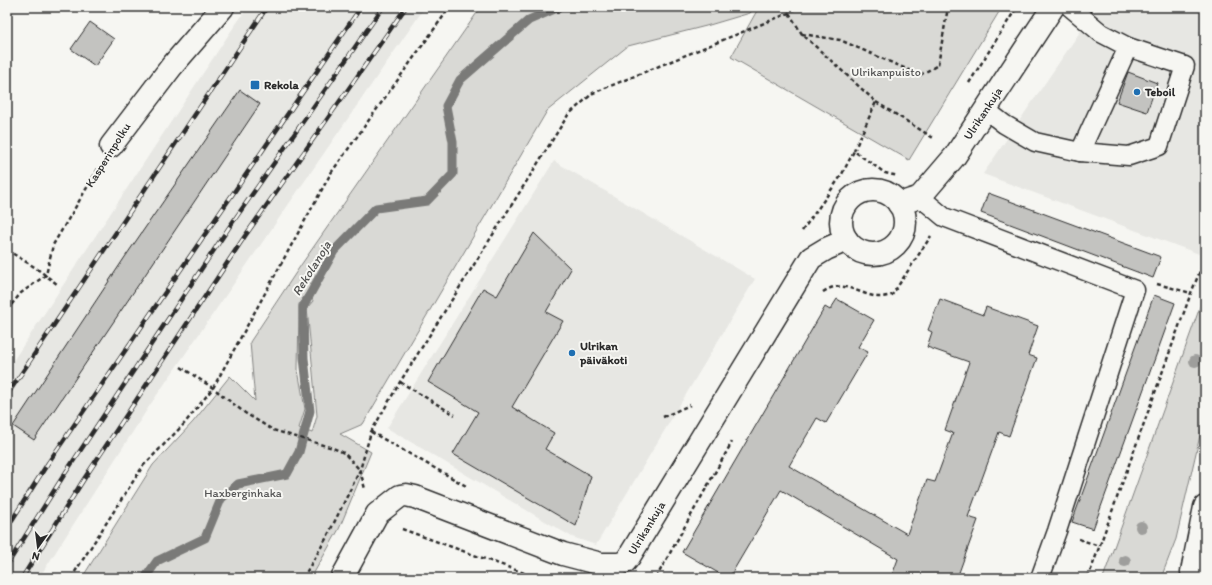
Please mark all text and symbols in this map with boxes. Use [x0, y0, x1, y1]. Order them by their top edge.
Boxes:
park label: Ulrikanpuisto [851, 65, 921, 79]
place label: Rekola [264, 78, 300, 92]
marker: Rekola [249, 79, 261, 91]
street label: Ulrikankuja [961, 84, 1006, 142]
place label: Teboil [1144, 85, 1176, 99]
marker: Teboil [1132, 87, 1142, 97]
street label: Kasperinpolku [83, 120, 134, 190]
water label: Rekolanoja [289, 238, 334, 298]
place label: Ulrikan päiväkoti [579, 339, 627, 368]
marker: Ulrikan päiväkoti [567, 348, 577, 358]
park label: Haxberginhaka [204, 486, 282, 500]
street label: Ulrikankuja [625, 498, 669, 557]
north arrow [18, 527, 58, 567]
text: N [31, 549, 41, 563]

